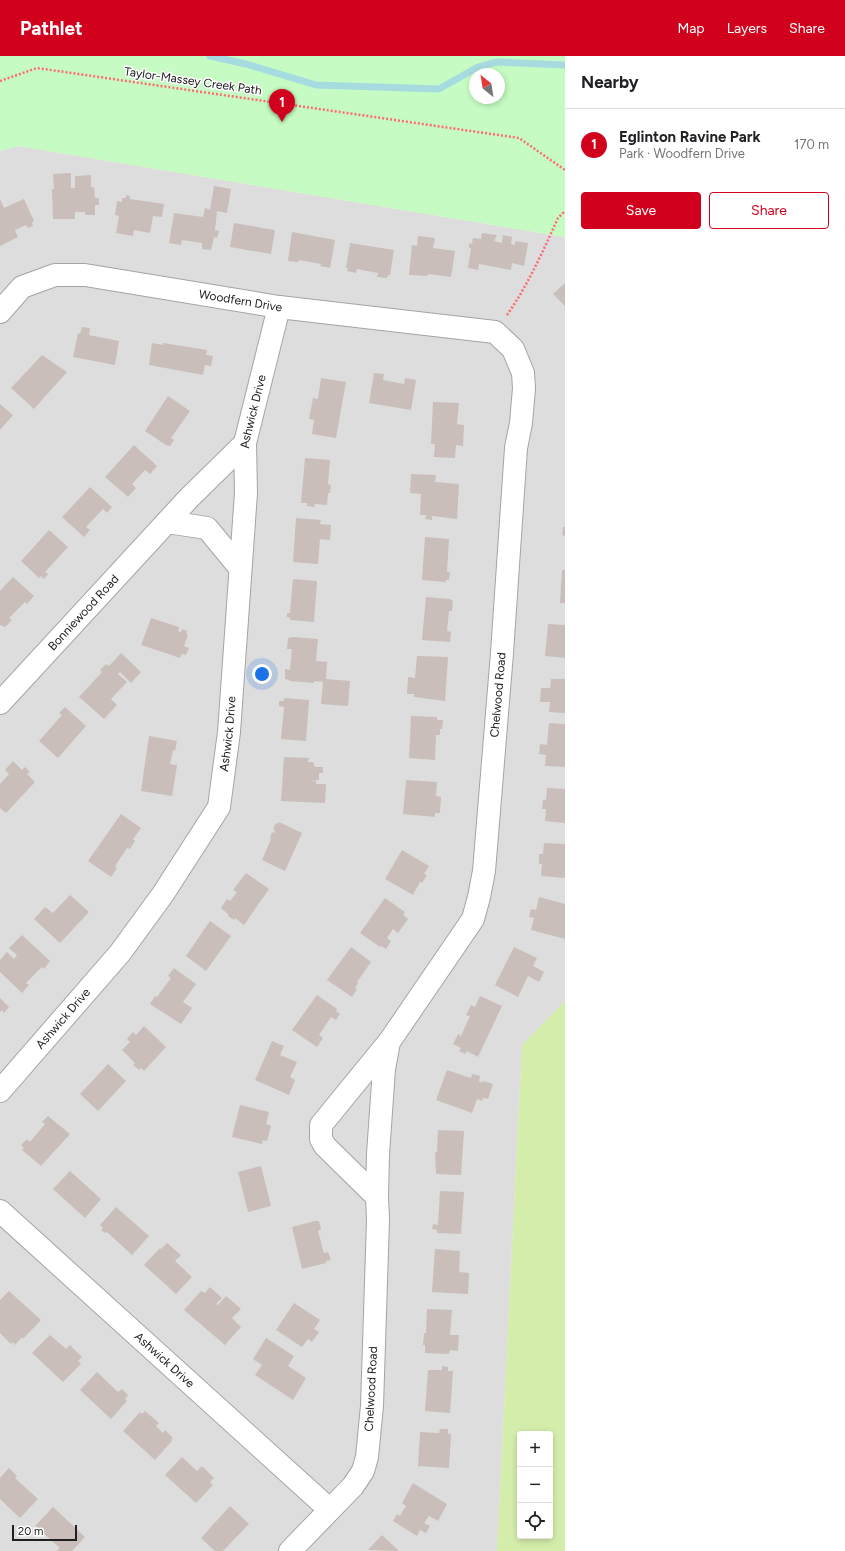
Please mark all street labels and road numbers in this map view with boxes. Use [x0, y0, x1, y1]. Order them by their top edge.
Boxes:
street label: Taylor-Massey Creek Path [123, 64, 263, 98]
street label: Woodfern Drive [198, 287, 284, 315]
street label: Ashwick Drive [238, 373, 269, 449]
street label: Bonniewood Road [45, 572, 122, 653]
street label: Chelwood Road [487, 652, 509, 738]
street label: Ashwick Drive [217, 695, 239, 772]
street label: Ashwick Drive [33, 985, 93, 1052]
street label: Ashwick Drive [132, 1329, 198, 1391]
street label: Chelwood Road [362, 1346, 380, 1432]

